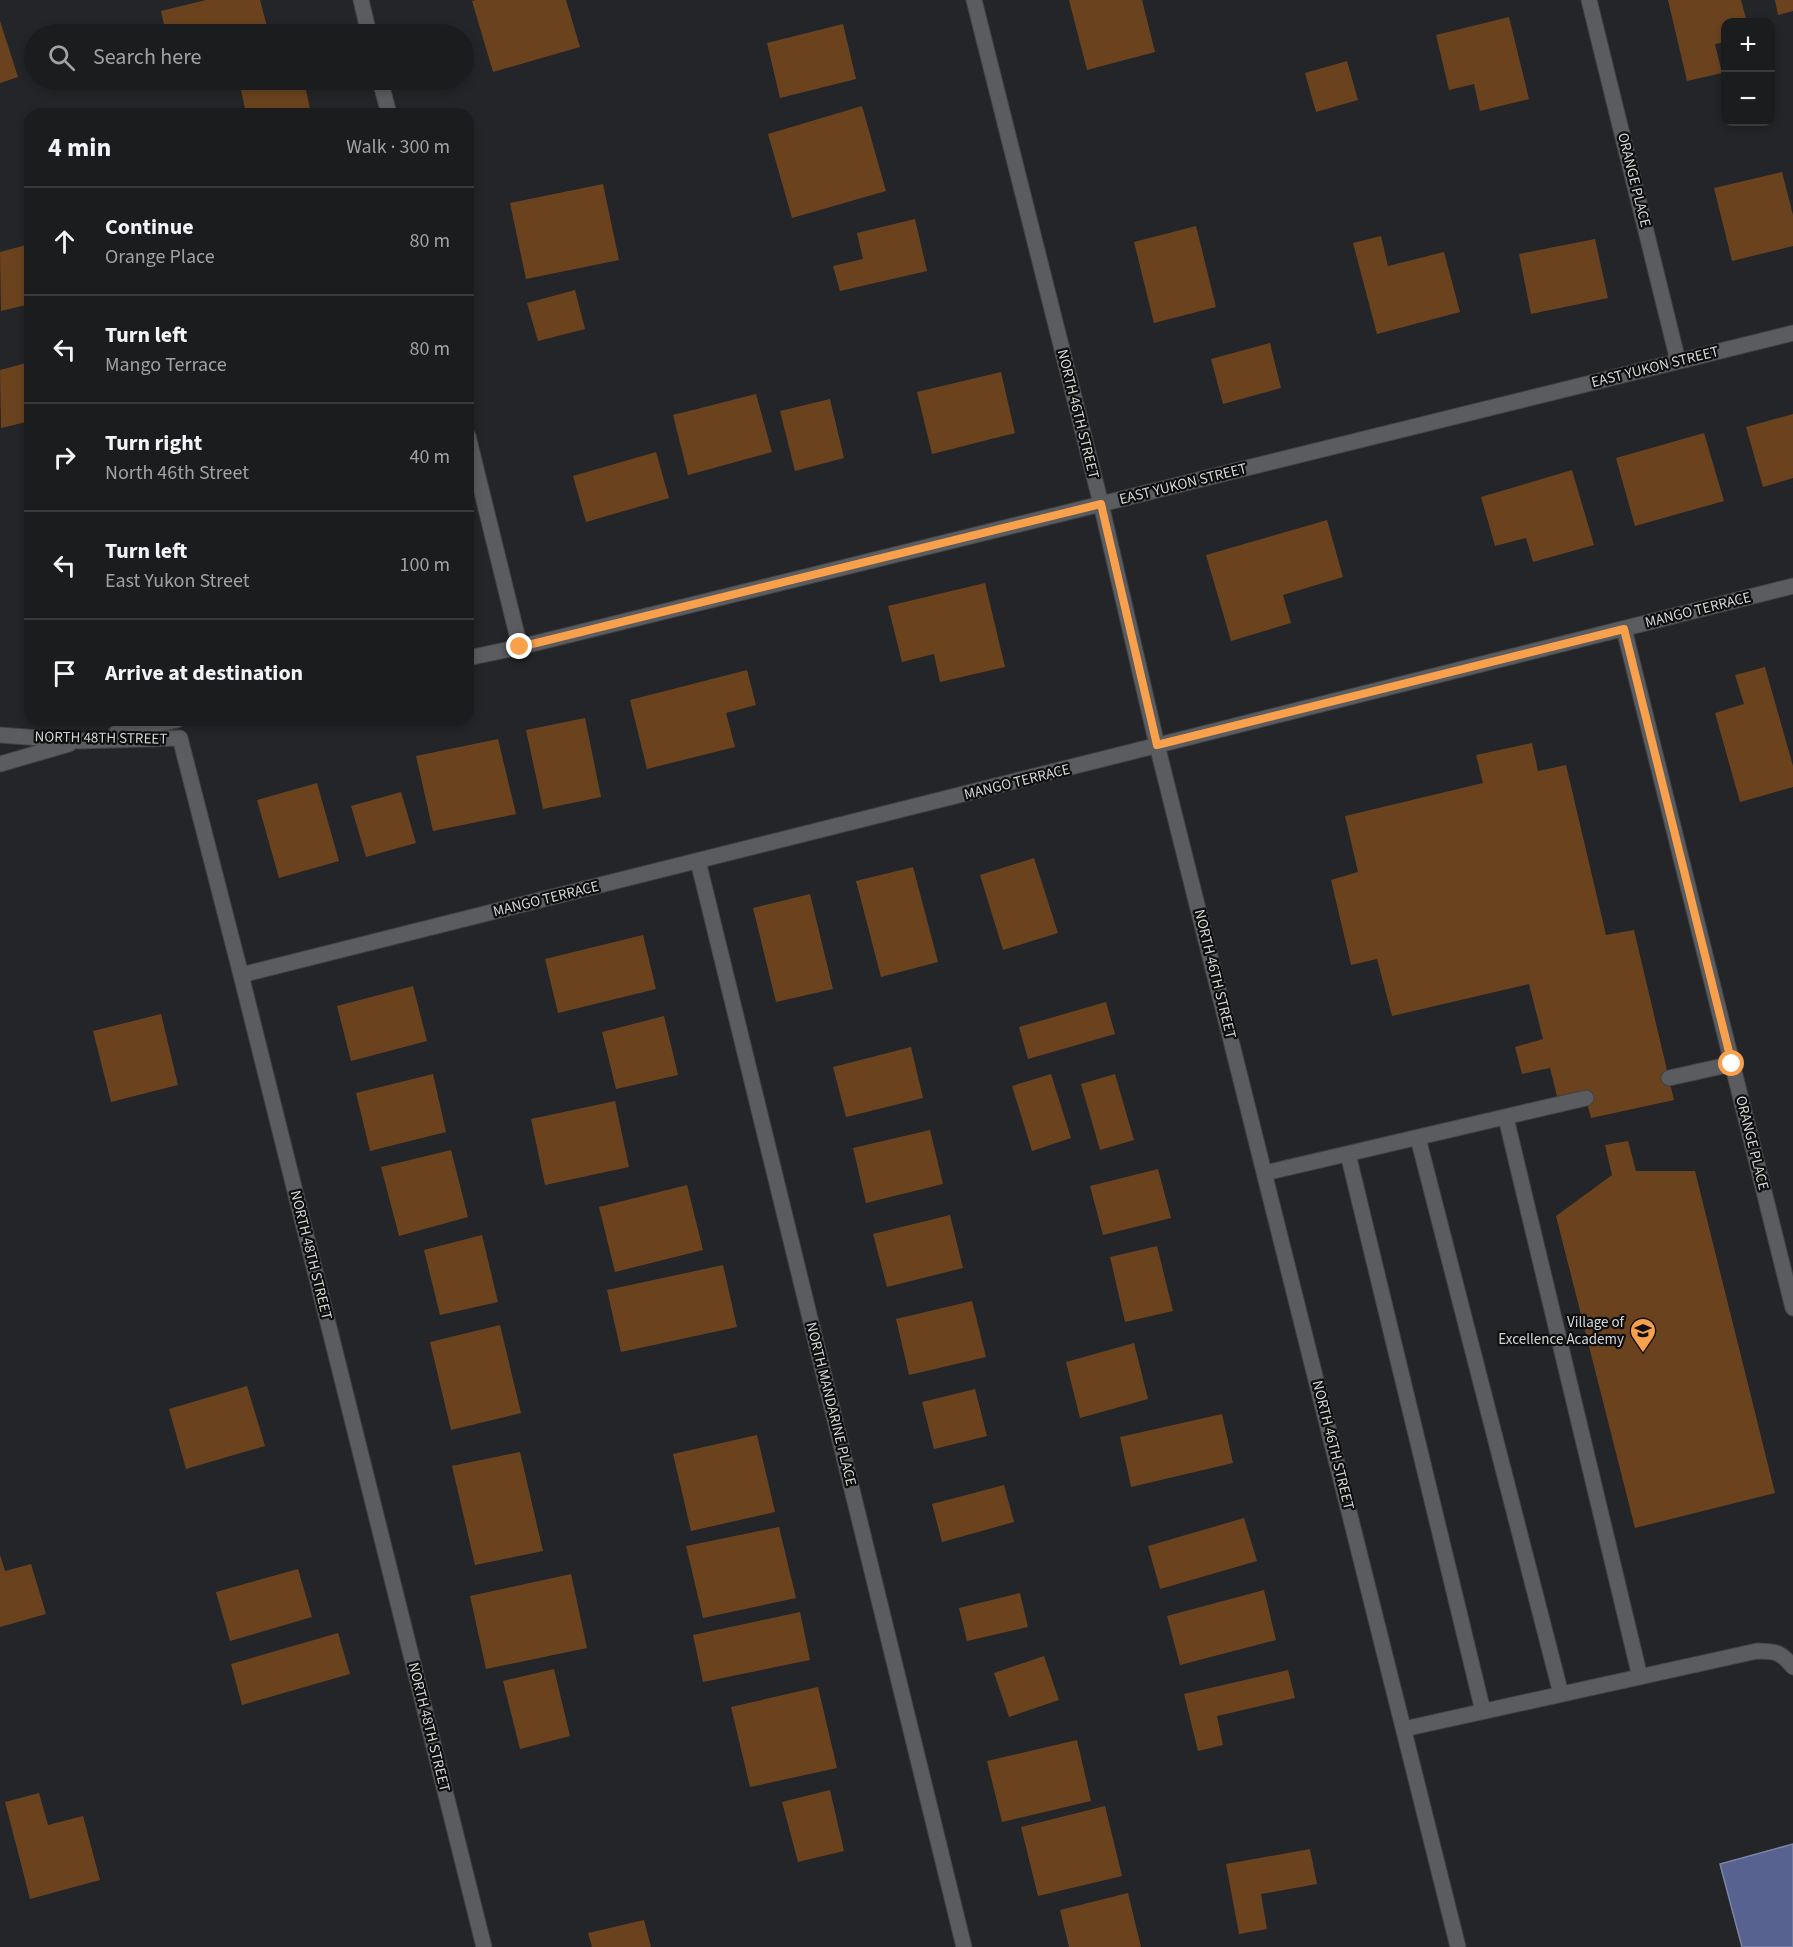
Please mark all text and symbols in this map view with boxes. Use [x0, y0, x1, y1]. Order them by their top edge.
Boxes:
map controls [1721, 18, 1775, 126]
button: + [1721, 18, 1775, 72]
search box [24, 24, 474, 90]
icon: search [45, 41, 78, 74]
text: Search here [93, 41, 201, 73]
button: − [1721, 72, 1775, 126]
text: 4 min [48, 129, 111, 166]
street label: ORANGE PLACE [1612, 131, 1656, 230]
text: Walk · 300 m [346, 133, 450, 161]
text: Continue [105, 211, 194, 243]
icon: ahead [48, 225, 81, 258]
text: 80 m [410, 227, 450, 255]
text: Orange Place [105, 243, 215, 271]
text: Turn left [105, 319, 187, 351]
icon: left [48, 333, 81, 366]
text: 80 m [410, 335, 450, 363]
street label: EAST YUKON STREET [1589, 341, 1721, 393]
street label: NORTH 46TH STREET [1052, 347, 1104, 481]
text: Mango Terrace [105, 351, 227, 379]
text: Turn right [105, 427, 202, 459]
icon: right [48, 441, 81, 474]
text: 40 m [410, 443, 450, 471]
street label: EAST YUKON STREET [1117, 458, 1249, 510]
text: North 46th Street [105, 459, 249, 487]
text: Turn left [105, 535, 187, 567]
icon: left [48, 549, 81, 582]
text: 100 m [400, 551, 450, 579]
text: East Yukon Street [105, 567, 250, 595]
street label: MANGO TERRACE [1643, 587, 1753, 633]
route end [506, 633, 532, 659]
icon: arrive [48, 657, 81, 690]
text: Arrive at destination [105, 657, 303, 689]
street label: NORTH 48TH STREET [34, 726, 168, 750]
street label: MANGO TERRACE [962, 759, 1072, 805]
street label: MANGO TERRACE [491, 876, 601, 922]
street label: NORTH 46TH STREET [1189, 907, 1241, 1041]
route start [1718, 1050, 1744, 1076]
street label: ORANGE PLACE [1730, 1094, 1774, 1193]
street label: NORTH 48TH STREET [285, 1188, 337, 1322]
place label: Village of Excellence Academy [1498, 1312, 1625, 1350]
school or university icon: Village of Excellence Academy [1628, 1316, 1658, 1354]
street label: NORTH MANDARINE PLACE [800, 1320, 862, 1488]
street label: NORTH 46TH STREET [1307, 1378, 1359, 1512]
street label: NORTH 48TH STREET [403, 1660, 455, 1794]

